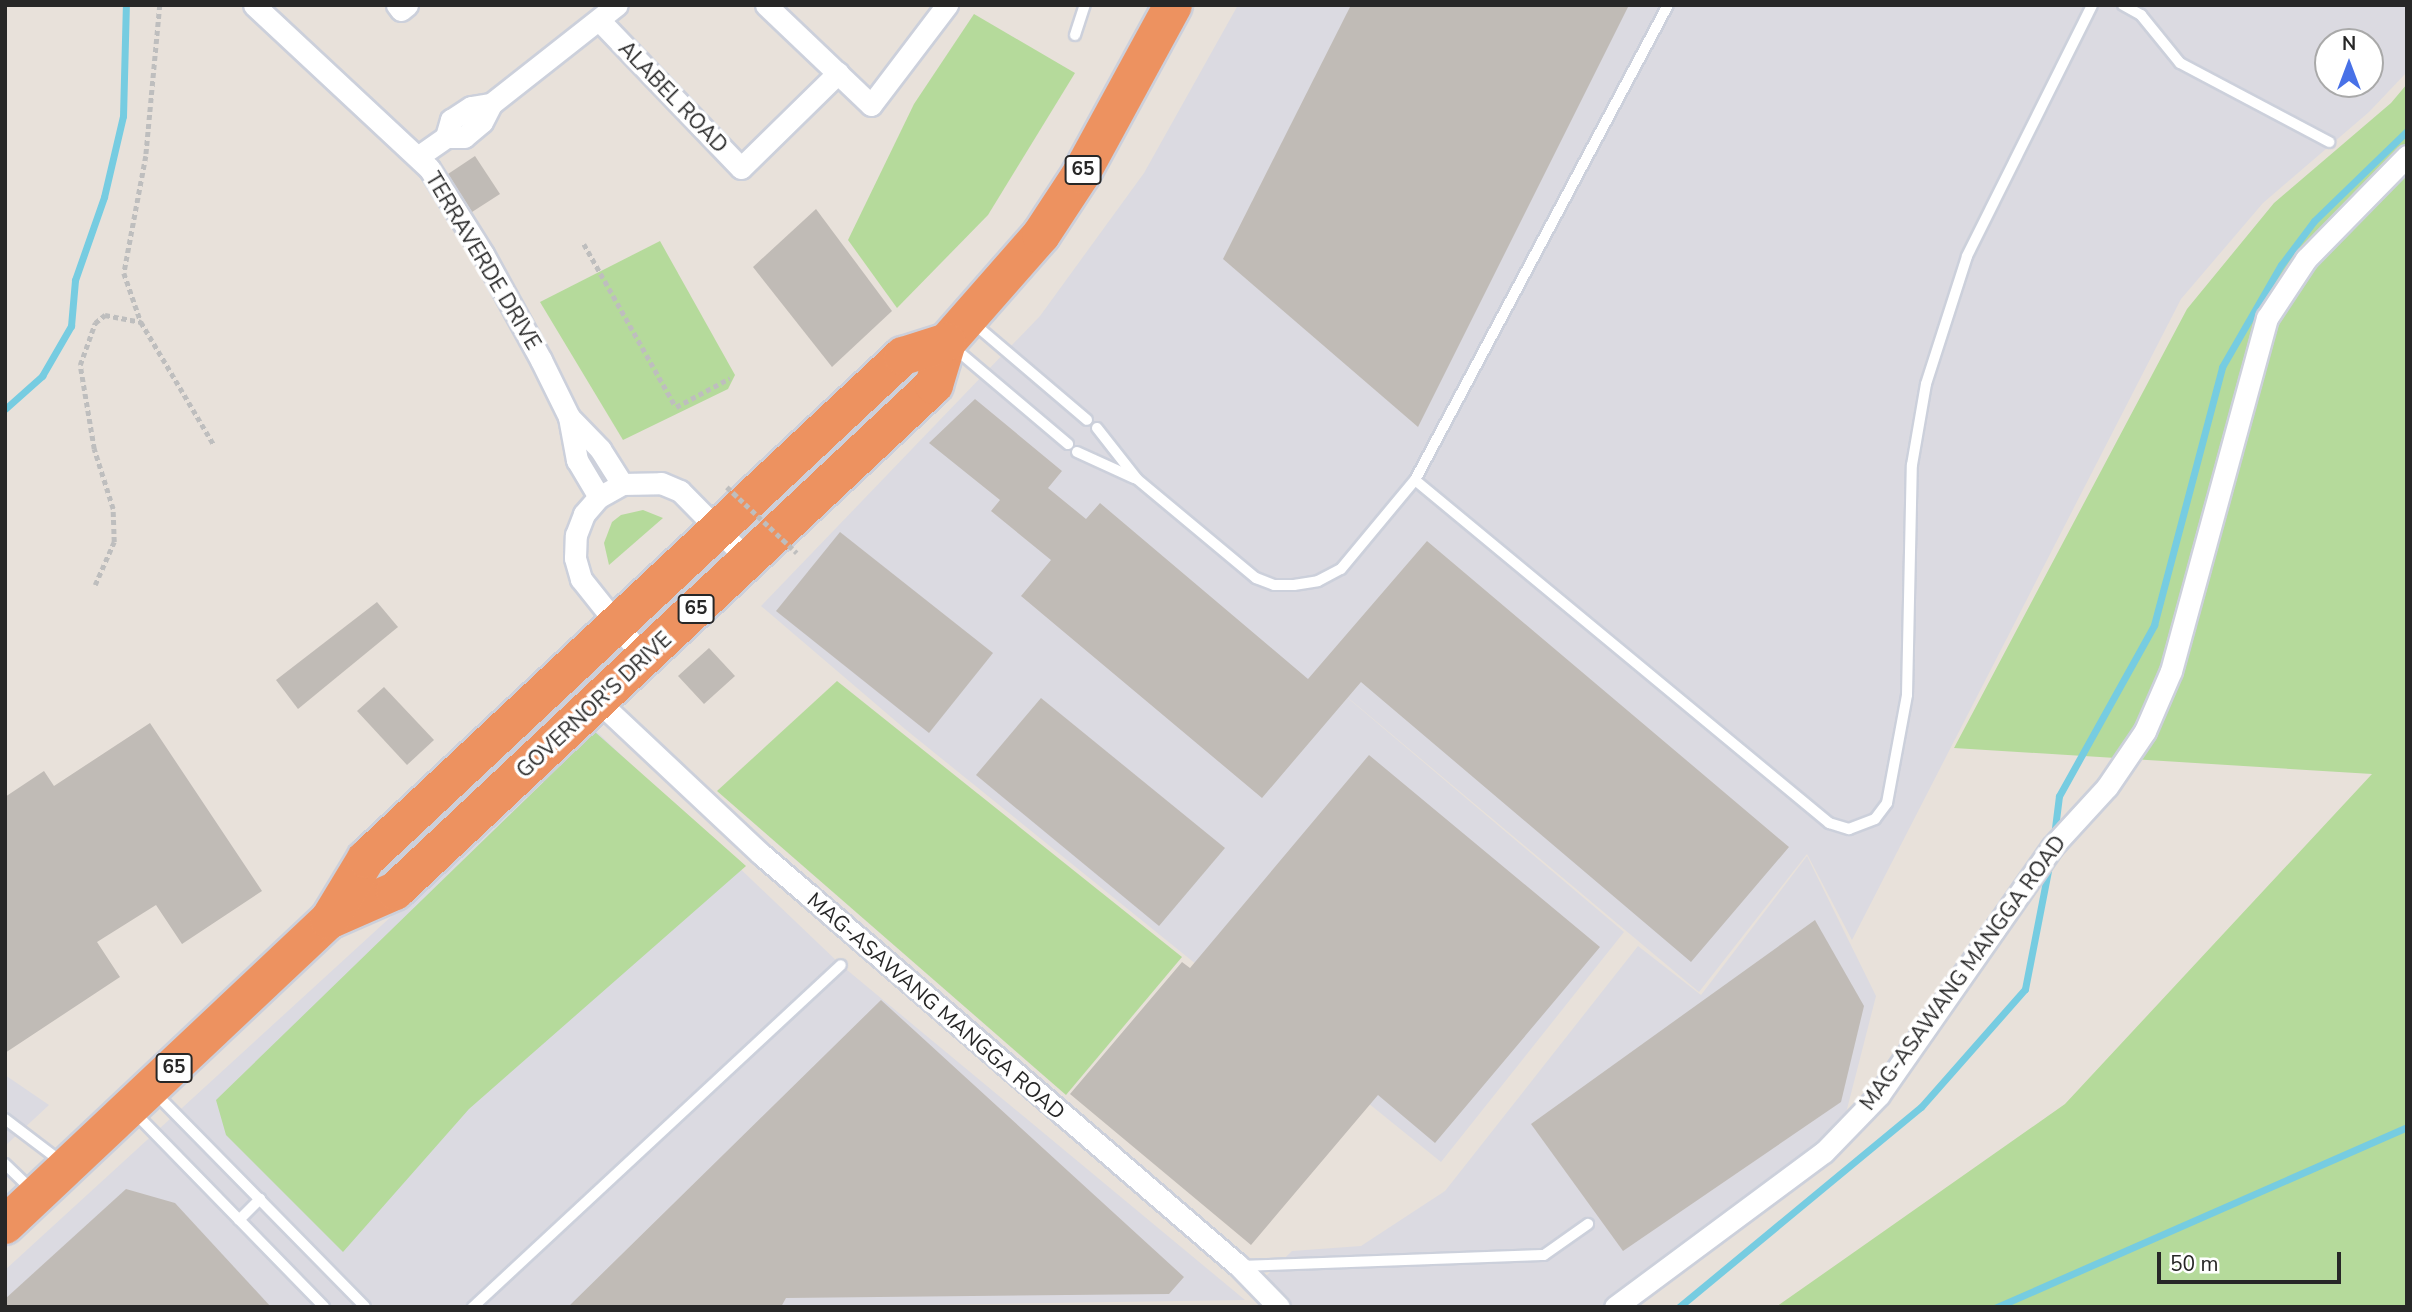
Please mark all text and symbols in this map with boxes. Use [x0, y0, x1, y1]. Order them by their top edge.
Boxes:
north arrow [2314, 28, 2384, 98]
text: N [2342, 31, 2356, 57]
street label: ALABEL ROAD [613, 36, 733, 158]
road number: 65 [1064, 154, 1102, 186]
street label: TERRAVERDE DRIVE [420, 168, 546, 354]
road number: 65 [677, 594, 715, 624]
street label: GOVERNOR'S DRIVE [511, 627, 677, 783]
street label: MAG-ASAWANG MANGGA ROAD [1855, 831, 2071, 1115]
street label: MAG-ASAWANG MANGGA ROAD [802, 887, 1070, 1125]
road number: 65 [155, 1052, 193, 1084]
scale bar [2160, 1238, 2344, 1282]
text: 50 m [2170, 1250, 2219, 1278]

